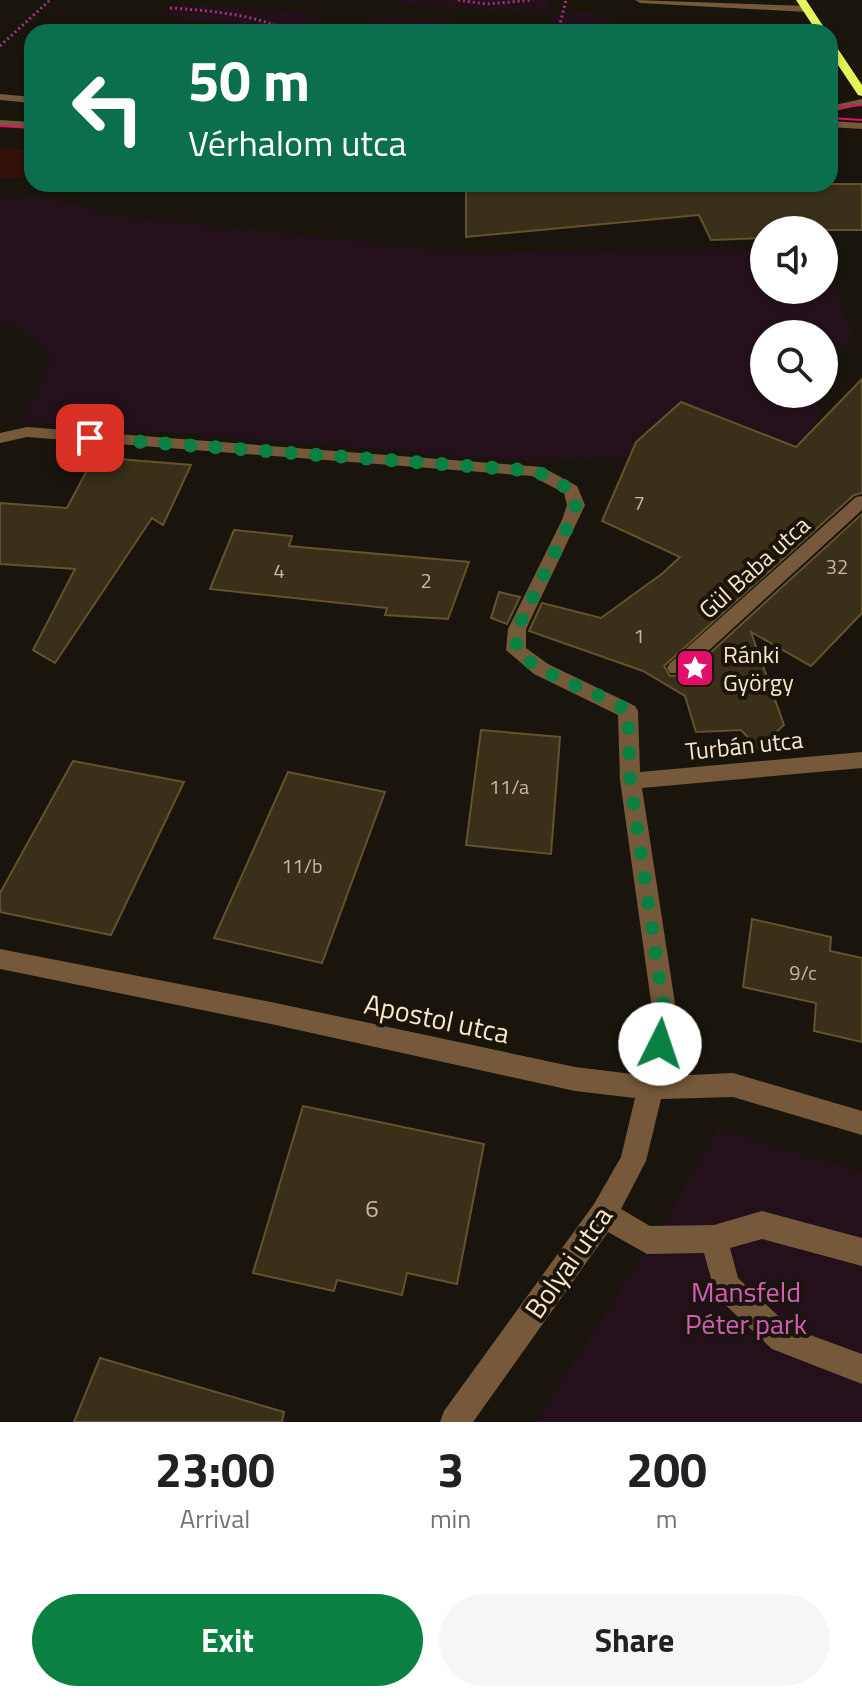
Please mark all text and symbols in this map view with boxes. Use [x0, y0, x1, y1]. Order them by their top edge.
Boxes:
text: 50 m [188, 38, 310, 123]
icon: left [56, 56, 160, 160]
text: Vérhalom utca [188, 115, 407, 170]
map controls [750, 216, 838, 408]
button: sound [750, 216, 838, 304]
button: search [750, 320, 838, 408]
pin [56, 404, 124, 472]
icon: arrive [68, 416, 112, 460]
house number: 7 [633, 487, 645, 518]
street label: Gül Baba utca [690, 507, 818, 627]
house number: 32 [826, 551, 848, 582]
house number: 4 [273, 555, 285, 586]
house number: 2 [420, 565, 432, 596]
house number: 1 [633, 620, 645, 651]
place label: Ránki György [723, 636, 794, 700]
place icon: Ránki György [674, 647, 716, 689]
street label: Turbán utca [683, 721, 805, 769]
house number: 11/a [489, 771, 529, 802]
house number: 11/b [281, 850, 323, 881]
house number: 9/c [789, 957, 817, 988]
street label: Apostol utca [360, 982, 514, 1054]
position arrow [618, 1002, 702, 1086]
house number: 6 [365, 1190, 379, 1226]
street label: Bolyai utca [513, 1197, 623, 1327]
park label: Mansfeld Péter park [685, 1270, 807, 1345]
text: 23:00 [155, 1433, 275, 1506]
text: 3 [437, 1433, 464, 1506]
text: 200 [626, 1433, 707, 1506]
text: Arrival [180, 1499, 250, 1538]
text: min [430, 1499, 471, 1538]
text: m [656, 1499, 678, 1538]
button: Exit [32, 1594, 423, 1686]
button: Share [439, 1594, 830, 1686]

